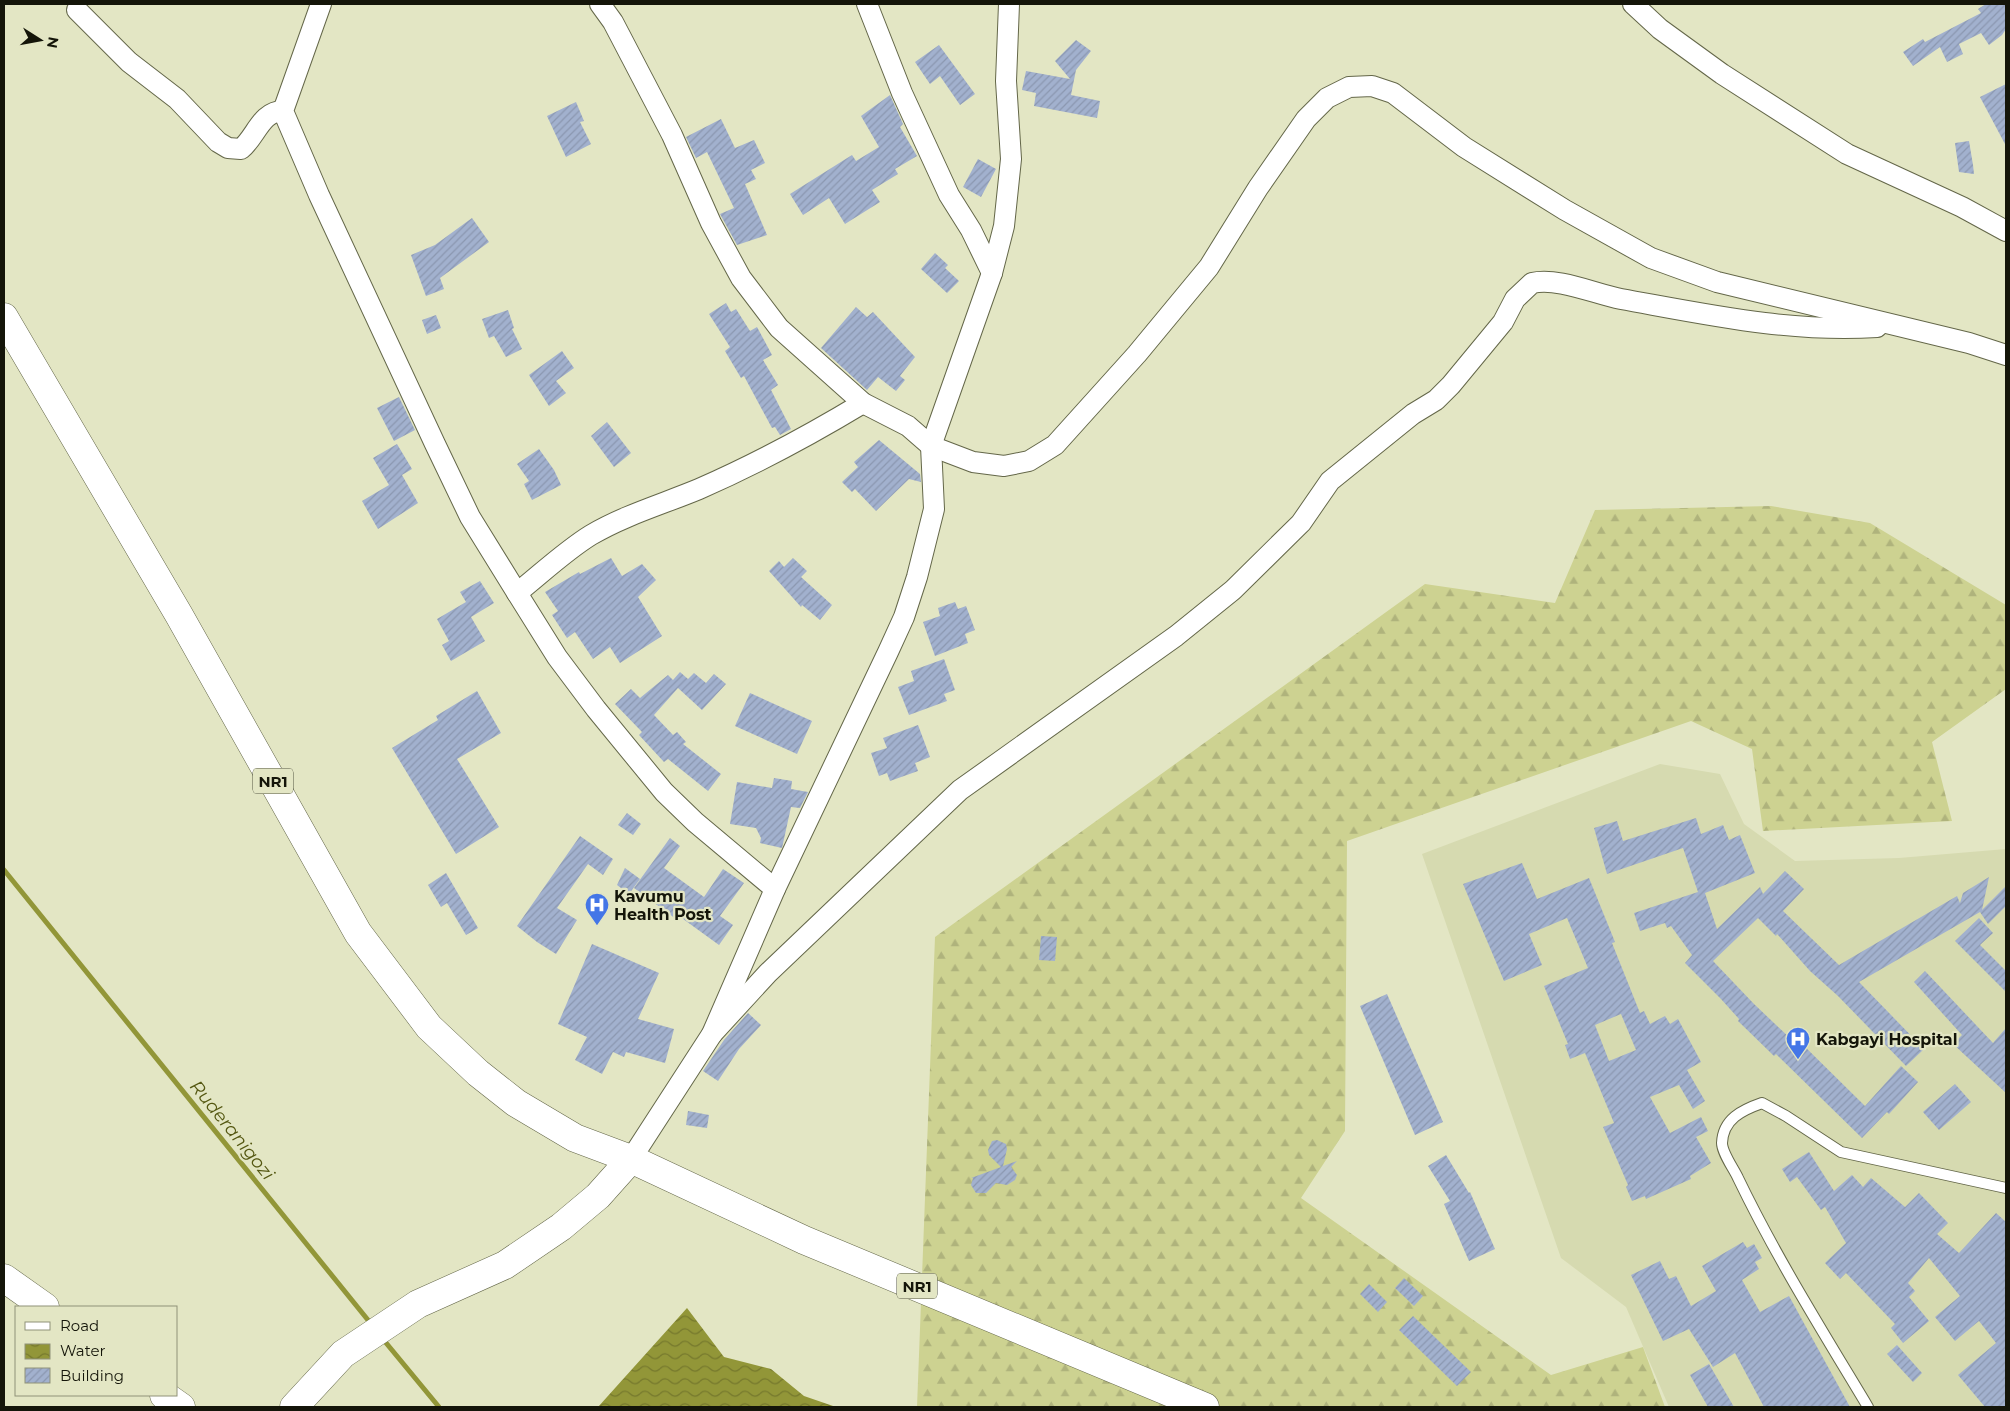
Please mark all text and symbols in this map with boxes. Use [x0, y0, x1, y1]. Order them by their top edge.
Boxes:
north arrow [15, 15, 65, 65]
text: N [43, 35, 63, 50]
road number: NR1 [253, 768, 293, 794]
place label: Kavumu Health Post [614, 887, 712, 924]
hospital icon: Kavumu Health Post [584, 892, 610, 926]
hospital icon: Kabgayi Hospital [1785, 1026, 1811, 1060]
place label: Kabgayi Hospital [1816, 1030, 1958, 1049]
water label: Ruderanigozi [185, 1076, 279, 1184]
road number: NR1 [897, 1274, 937, 1298]
legend [15, 1306, 178, 1396]
text: Road [60, 1316, 99, 1335]
text: Water [60, 1341, 106, 1360]
text: Building [60, 1366, 124, 1385]

